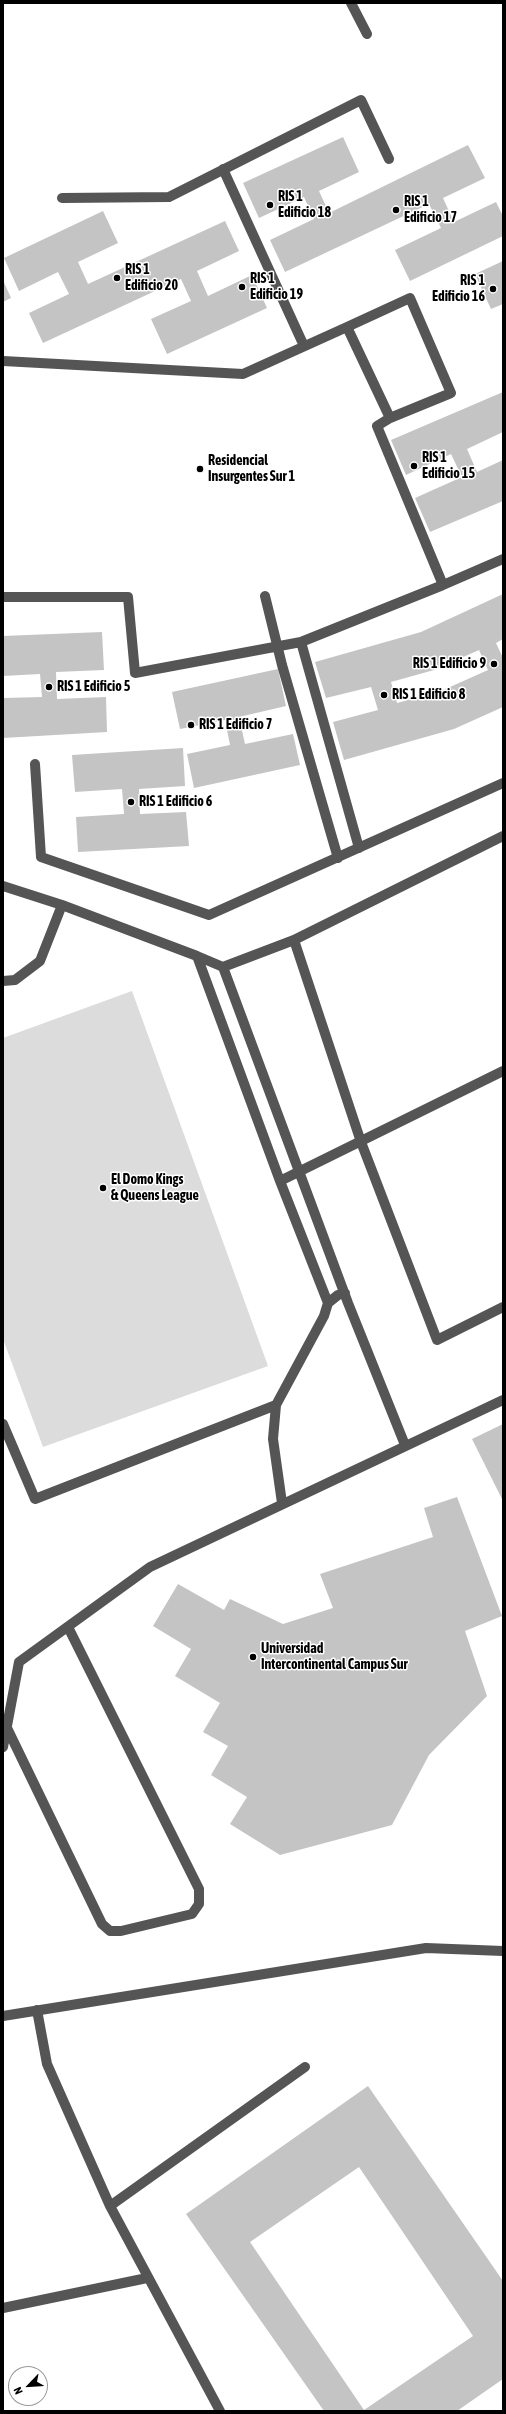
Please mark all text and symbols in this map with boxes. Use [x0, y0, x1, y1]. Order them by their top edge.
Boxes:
place label: RIS 1 Edificio 18 [278, 189, 331, 222]
place label: RIS 1 Edificio 17 [404, 194, 457, 226]
marker: RIS 1 Edificio 18 [265, 200, 275, 210]
marker: RIS 1 Edificio 17 [391, 205, 401, 215]
place label: RIS 1 Edificio 20 [125, 262, 178, 294]
place label: RIS 1 Edificio 19 [250, 271, 303, 304]
marker: RIS 1 Edificio 20 [112, 273, 122, 283]
place label: RIS 1 Edificio 16 [432, 273, 485, 306]
marker: RIS 1 Edificio 19 [237, 282, 247, 292]
marker: RIS 1 Edificio 16 [488, 284, 498, 294]
place label: RIS 1 Edificio 15 [422, 450, 475, 482]
place label: Residencial Insurgentes Sur 1 [208, 453, 295, 486]
marker: RIS 1 Edificio 15 [409, 461, 419, 471]
marker: Residencial Insurgentes Sur 1 [195, 464, 205, 474]
place label: RIS 1 Edificio 9 [413, 656, 486, 672]
marker: RIS 1 Edificio 9 [489, 659, 499, 669]
place label: RIS 1 Edificio 5 [57, 679, 130, 695]
marker: RIS 1 Edificio 5 [44, 682, 54, 692]
place label: RIS 1 Edificio 8 [392, 687, 465, 703]
marker: RIS 1 Edificio 8 [379, 690, 389, 700]
place label: RIS 1 Edificio 7 [199, 717, 272, 733]
marker: RIS 1 Edificio 7 [186, 720, 196, 730]
place label: RIS 1 Edificio 6 [139, 794, 212, 810]
marker: RIS 1 Edificio 6 [126, 797, 136, 807]
place label: El Domo Kings & Queens League [111, 1172, 199, 1204]
marker: El Domo Kings & Queens League [98, 1183, 108, 1193]
place label: Universidad Intercontinental Campus Sur [261, 1641, 408, 1674]
marker: Universidad Intercontinental Campus Sur [248, 1652, 258, 1662]
north arrow [8, 2366, 48, 2406]
text: N [11, 2385, 25, 2396]

